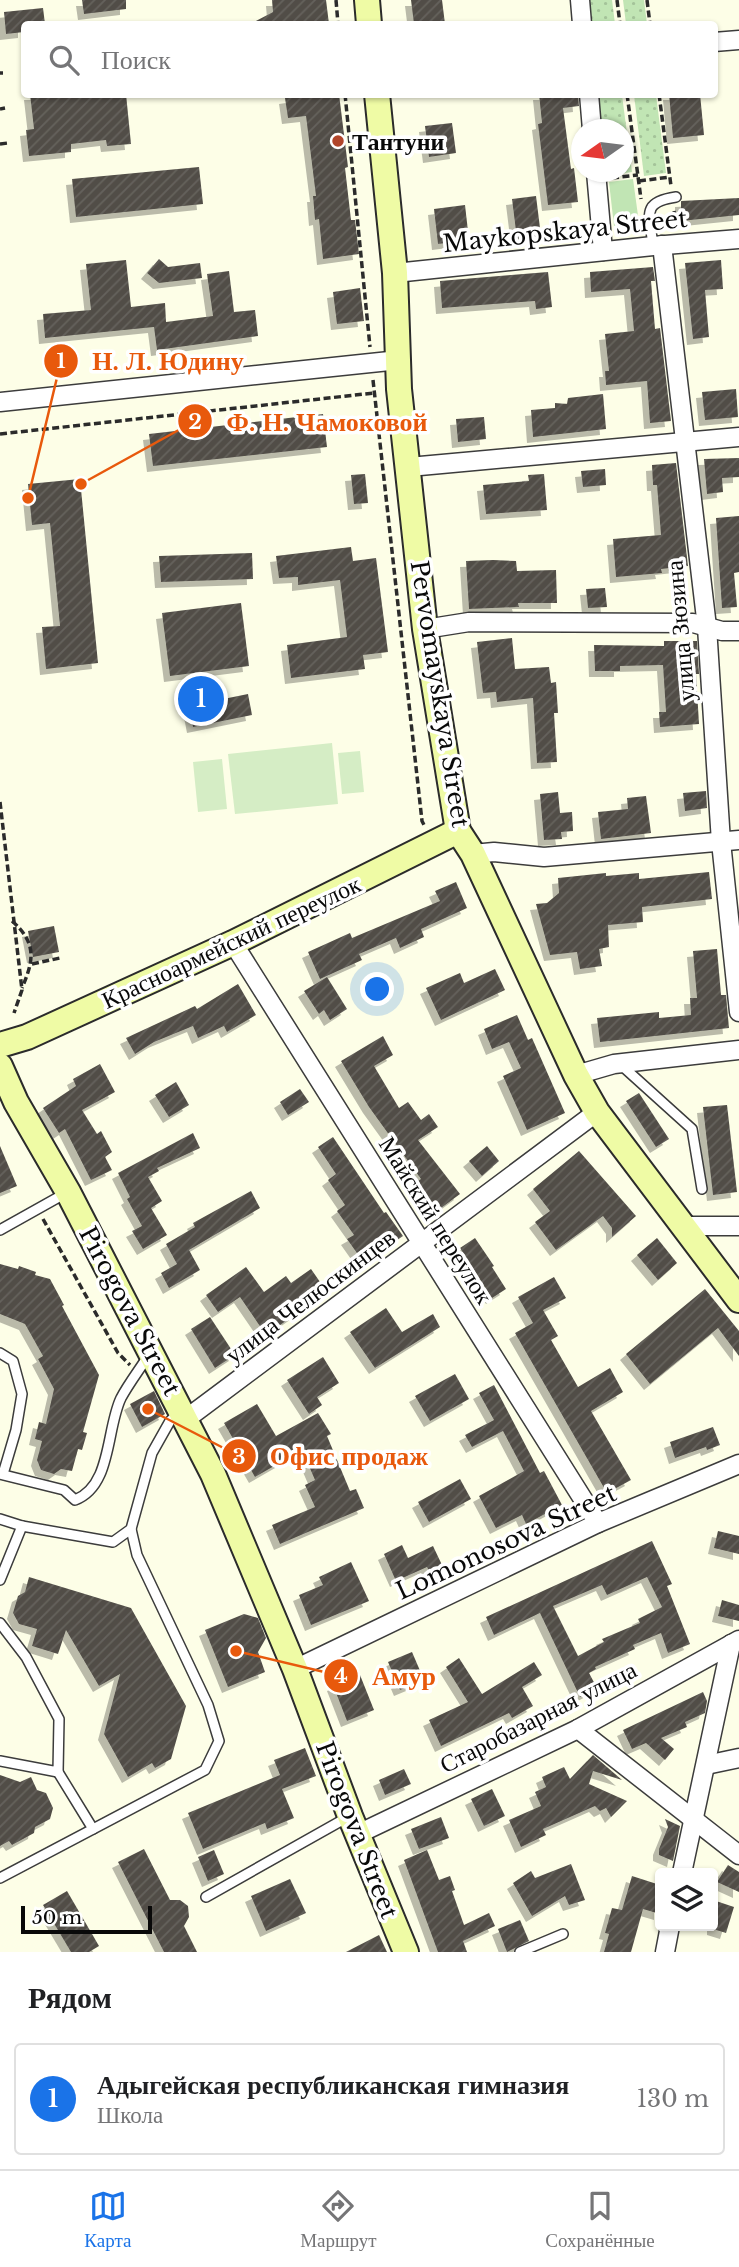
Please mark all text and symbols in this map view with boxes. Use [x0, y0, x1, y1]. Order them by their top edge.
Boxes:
search box [21, 21, 718, 98]
icon: search [45, 41, 83, 79]
text: Поиск [101, 44, 171, 76]
north arrow [571, 119, 634, 182]
place label: Тантуни [352, 127, 445, 156]
marker: Тантуни [330, 133, 346, 149]
street label: Maykopskaya Street [441, 204, 689, 258]
callout: Н. Л. Юдину [43, 337, 258, 384]
text: Н. Л. Юдину [92, 345, 244, 377]
text: 1 [56, 348, 66, 374]
callout: Ф. Н. Чамоковой [178, 398, 442, 445]
text: Ф. Н. Чамоковой [226, 406, 428, 438]
text: 2 [188, 409, 202, 435]
street label: Pervomayskaya Street [405, 558, 475, 830]
street label: улица Зюзина [659, 559, 701, 703]
pin: 1 [178, 673, 224, 725]
street label: Красноармейский переулок [97, 869, 365, 1015]
your location [360, 972, 394, 1006]
street label: Майский переулок [373, 1131, 499, 1309]
street label: Pirogova Street [73, 1221, 187, 1401]
street label: улица Челюскинцев [219, 1223, 401, 1369]
callout: Офис продаж [221, 1433, 443, 1480]
text: Офис продаж [270, 1440, 428, 1472]
text: 3 [232, 1444, 246, 1470]
street label: Lomonosova Street [391, 1478, 621, 1606]
callout: Амур [323, 1652, 450, 1699]
street label: Старобазарная улица [435, 1655, 641, 1779]
text: Амур [372, 1660, 436, 1692]
text: 4 [334, 1663, 348, 1689]
street label: Pirogova Street [310, 1737, 404, 1923]
map controls [655, 1868, 718, 1931]
button: layers [655, 1868, 718, 1931]
scale bar [21, 1903, 152, 1935]
text: 50 m [32, 1906, 82, 1929]
text: Рядом [28, 1979, 112, 2016]
text: Адыгейская республиканская гимназия [97, 2069, 569, 2101]
text: 1 [48, 2085, 58, 2113]
text: 130 m [637, 2085, 709, 2113]
text: Школа [97, 2101, 163, 2129]
tab: Карта [84, 2187, 131, 2252]
tab: Маршрут [300, 2187, 377, 2252]
tab: Сохранённые [545, 2187, 655, 2252]

